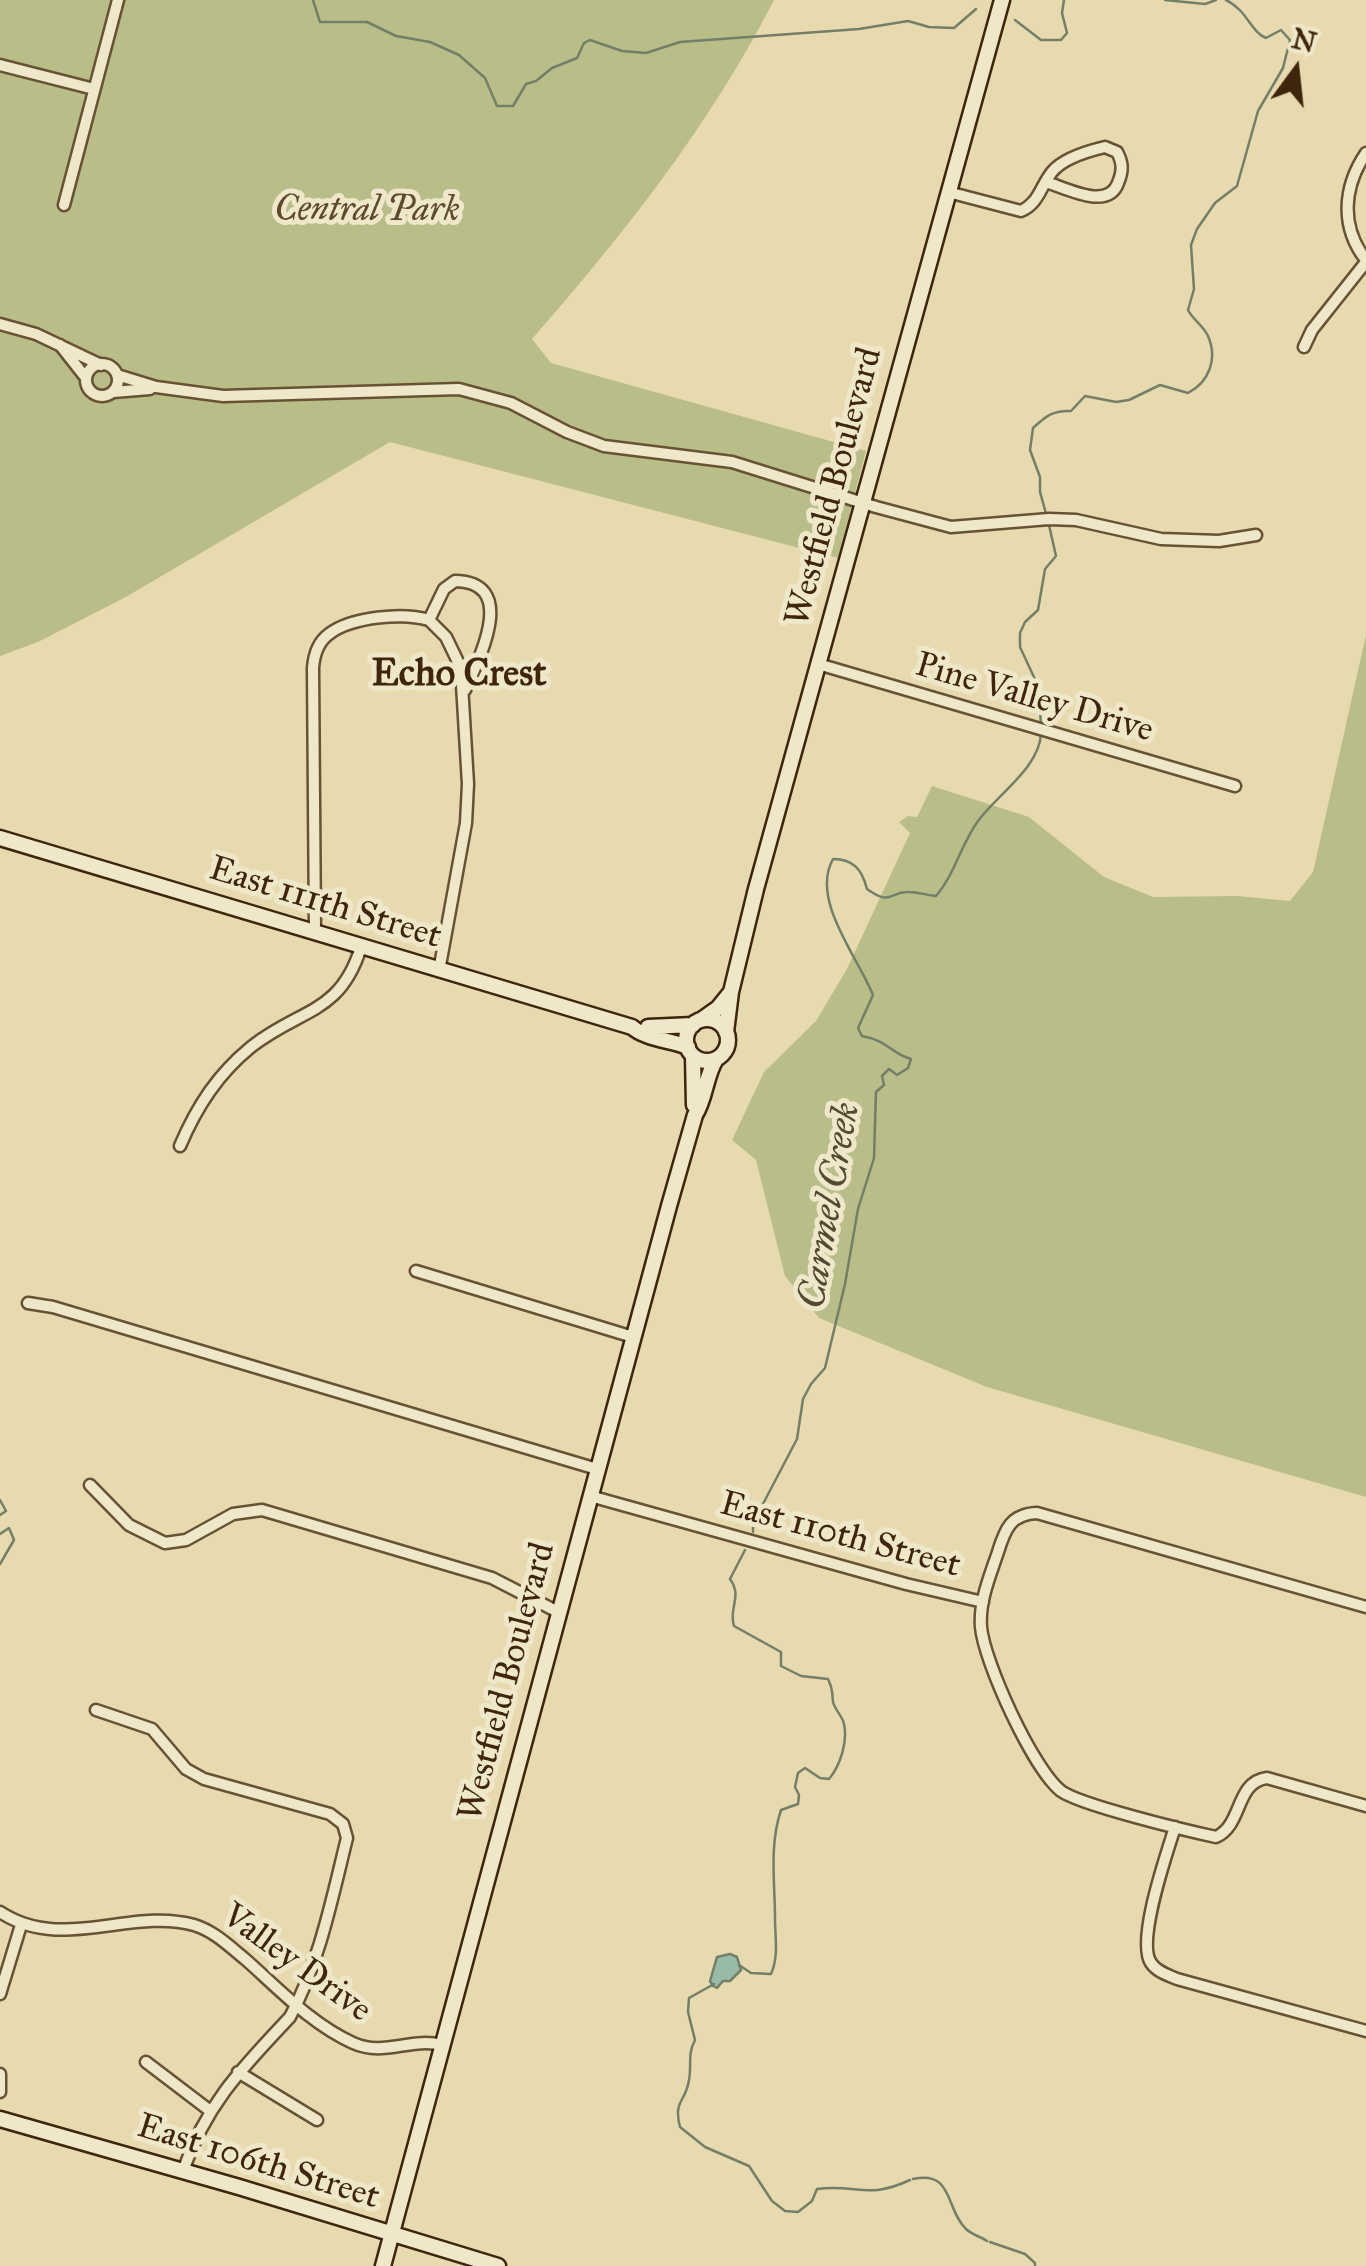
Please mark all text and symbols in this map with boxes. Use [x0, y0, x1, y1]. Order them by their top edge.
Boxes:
north arrow [1246, 20, 1346, 120]
text: N [1288, 21, 1320, 61]
park label: Central Park [274, 190, 460, 232]
street label: Westfield Boulevard [778, 343, 892, 631]
street label: Pine Valley Drive [910, 645, 1158, 753]
district label: Echo Crest [372, 653, 546, 699]
street label: East 111th Street [204, 849, 446, 959]
water label: Carmel Creek [790, 1099, 872, 1313]
street label: East 110th Street [715, 1484, 965, 1588]
street label: Westfield Boulevard [451, 1538, 565, 1826]
street label: Valley Drive [213, 1896, 379, 2032]
street label: East 106th Street [132, 2106, 384, 2220]

